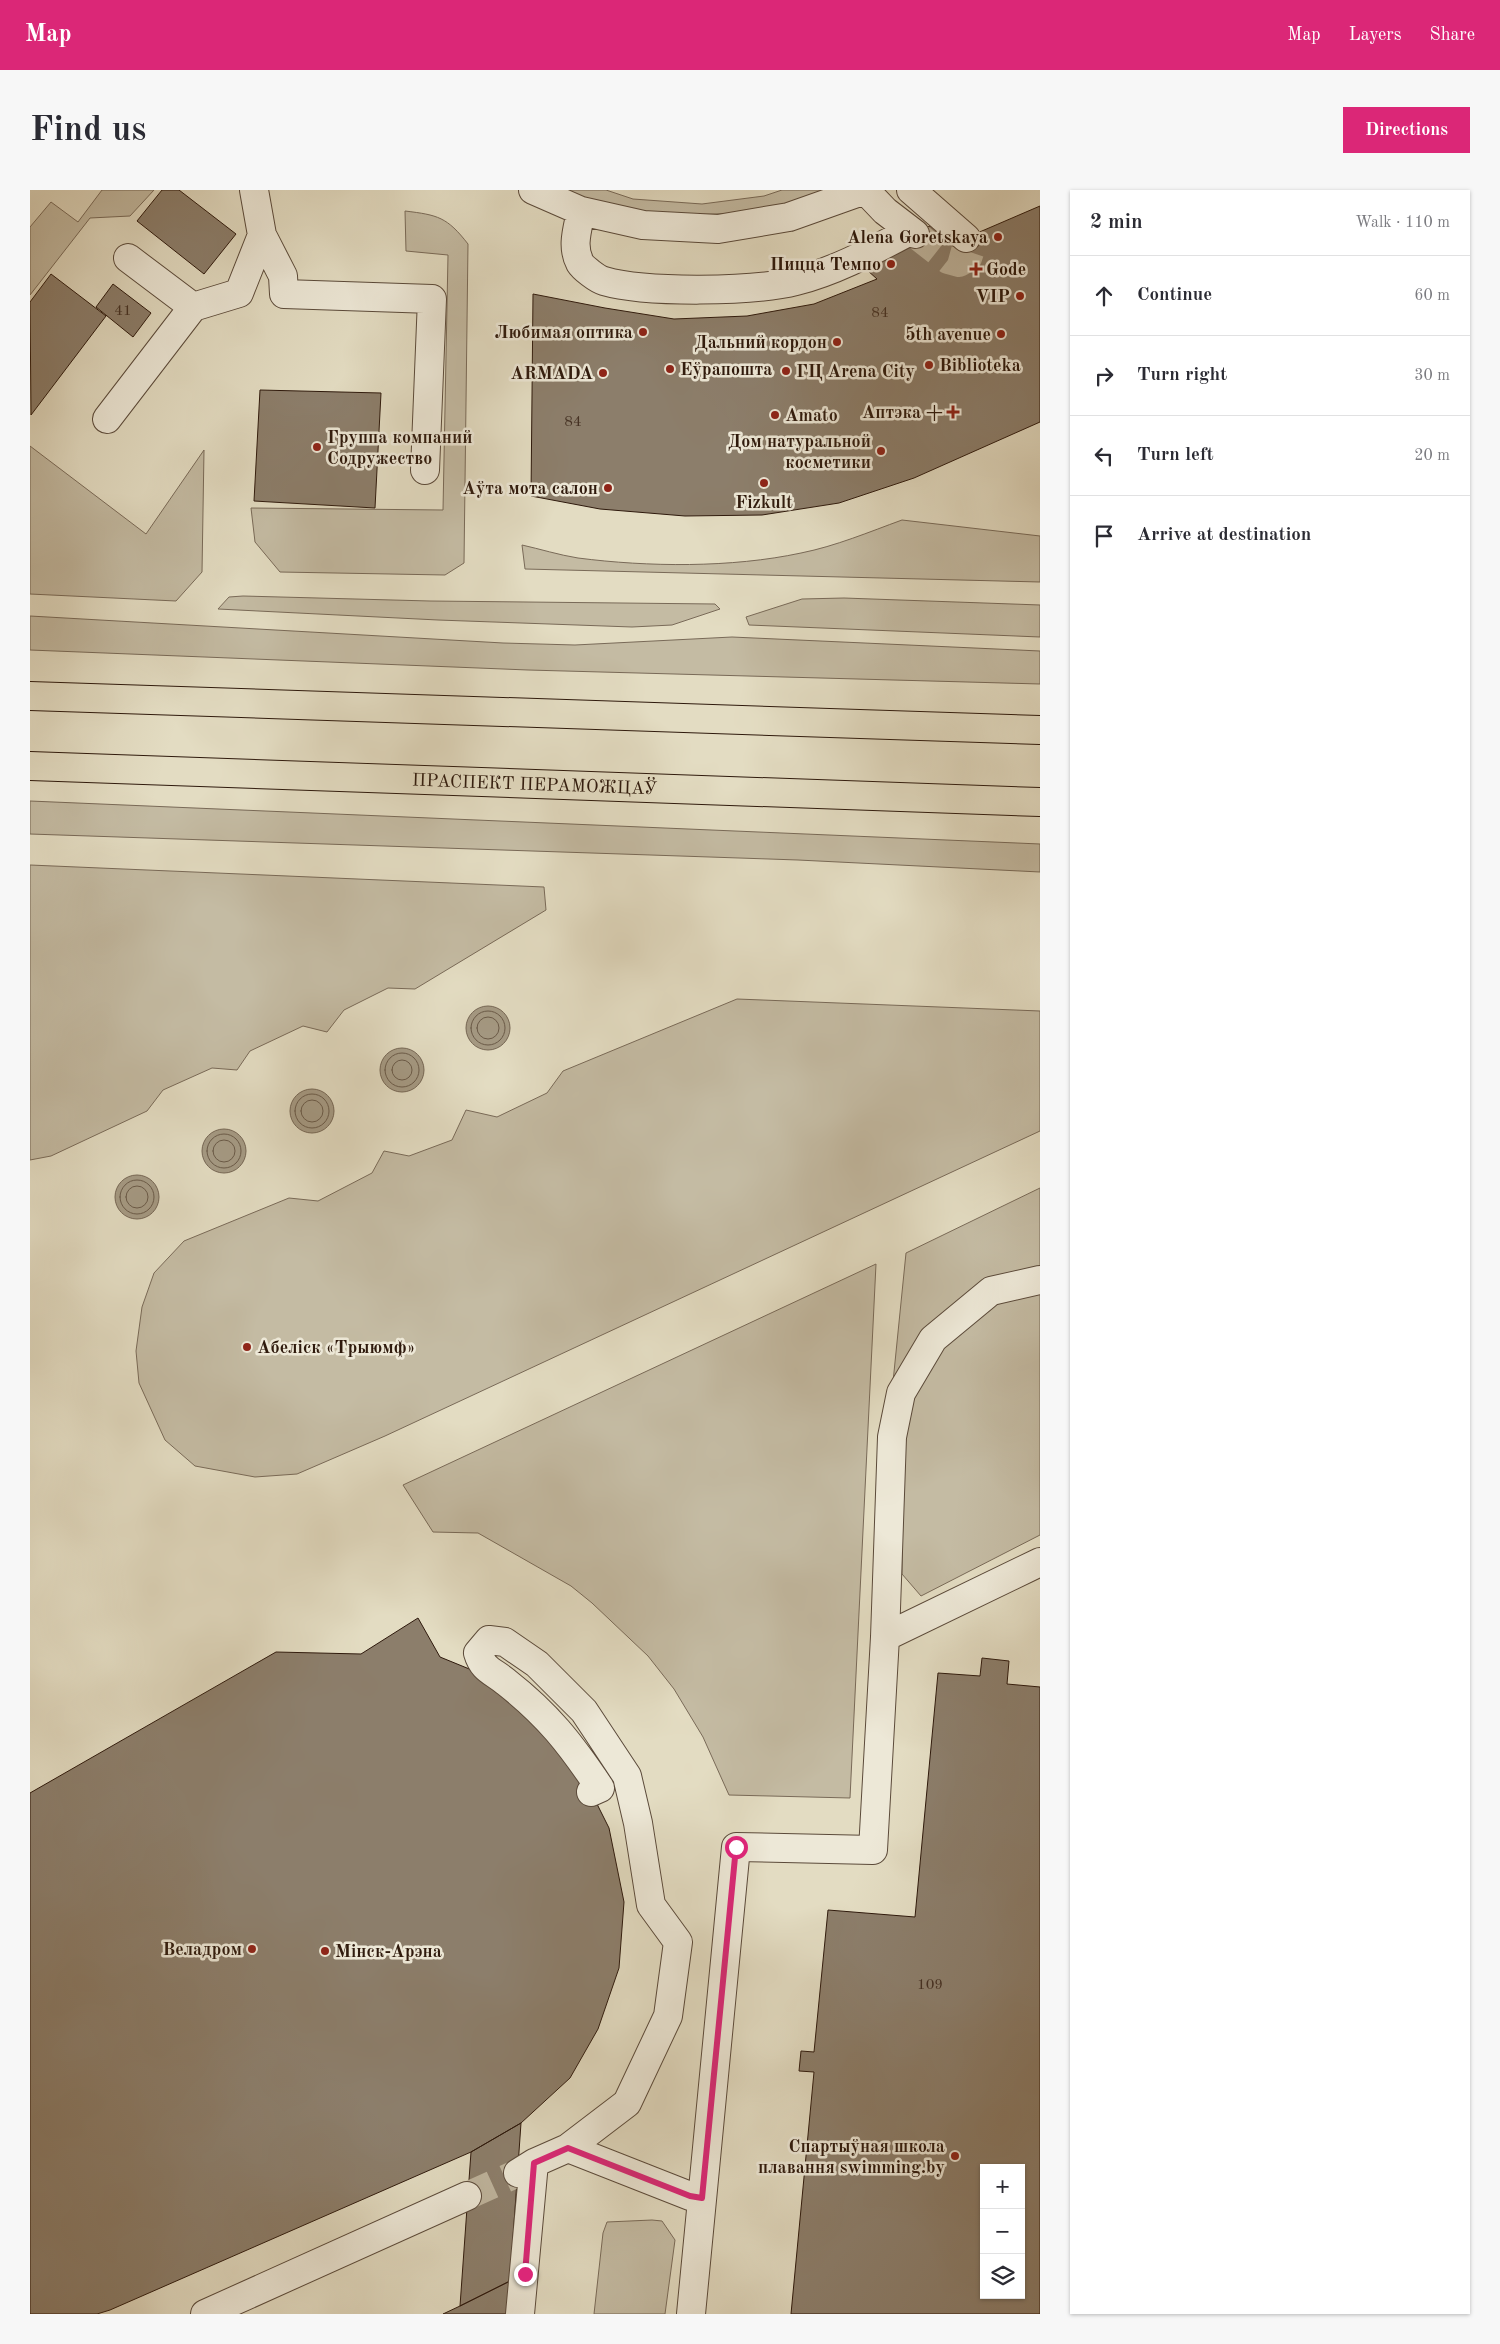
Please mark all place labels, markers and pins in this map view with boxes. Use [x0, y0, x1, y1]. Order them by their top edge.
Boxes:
place label: Alena Goretskaya [847, 229, 988, 247]
marker: Alena Goretskaya [992, 231, 1004, 243]
place label: Пицца Темпо [770, 256, 881, 274]
marker: Пицца Темпо [885, 258, 897, 270]
place label: Gode [986, 261, 1026, 279]
marker: Gode [970, 263, 982, 275]
place label: VIP [976, 288, 1010, 306]
marker: VIP [1014, 290, 1026, 302]
place label: Любимая оптика [495, 324, 633, 342]
marker: Любимая оптика [637, 326, 649, 338]
place label: 5th avenue [905, 326, 991, 344]
marker: 5th avenue [995, 328, 1007, 340]
place label: Дальний кордон [694, 334, 827, 352]
marker: Дальний кордон [831, 336, 843, 348]
place label: Biblioteka [939, 357, 1021, 375]
marker: Biblioteka [923, 359, 935, 371]
place label: Еўрапошта [680, 361, 772, 379]
marker: Еўрапошта [664, 363, 676, 375]
place label: ГЦ Arena City [796, 363, 915, 381]
place label: ARMADA [510, 365, 593, 383]
marker: ГЦ Arena City [780, 365, 792, 377]
marker: ARMADA [597, 367, 609, 379]
place label: Аптэка + [862, 404, 943, 422]
marker: Аптэка + [947, 406, 959, 418]
place label: Amato [785, 407, 838, 425]
marker: Amato [769, 409, 781, 421]
place label: Группа компаний Содружество [327, 429, 473, 468]
place label: Дом натуральной косметики [728, 433, 871, 472]
marker: Группа компаний Содружество [311, 441, 323, 453]
marker: Дом натуральной косметики [875, 445, 887, 457]
marker: Fizkult [758, 477, 770, 489]
place label: Аўта мота салон [462, 480, 598, 498]
marker: Аўта мота салон [602, 482, 614, 494]
place label: Fizkult [735, 494, 793, 512]
place label: Абеліск «Трыюмф» [257, 1339, 415, 1358]
marker: Абеліск «Трыюмф» [241, 1341, 253, 1353]
place label: Веладром [162, 1941, 242, 1959]
marker: Веладром [246, 1943, 258, 1955]
place label: Мінск-Арэна [335, 1943, 442, 1961]
marker: Мінск-Арэна [319, 1945, 331, 1957]
place label: Спартыўная школа плавання swimming.by [758, 2138, 945, 2177]
marker: Спартыўная школа плавання swimming.by [949, 2150, 961, 2162]

